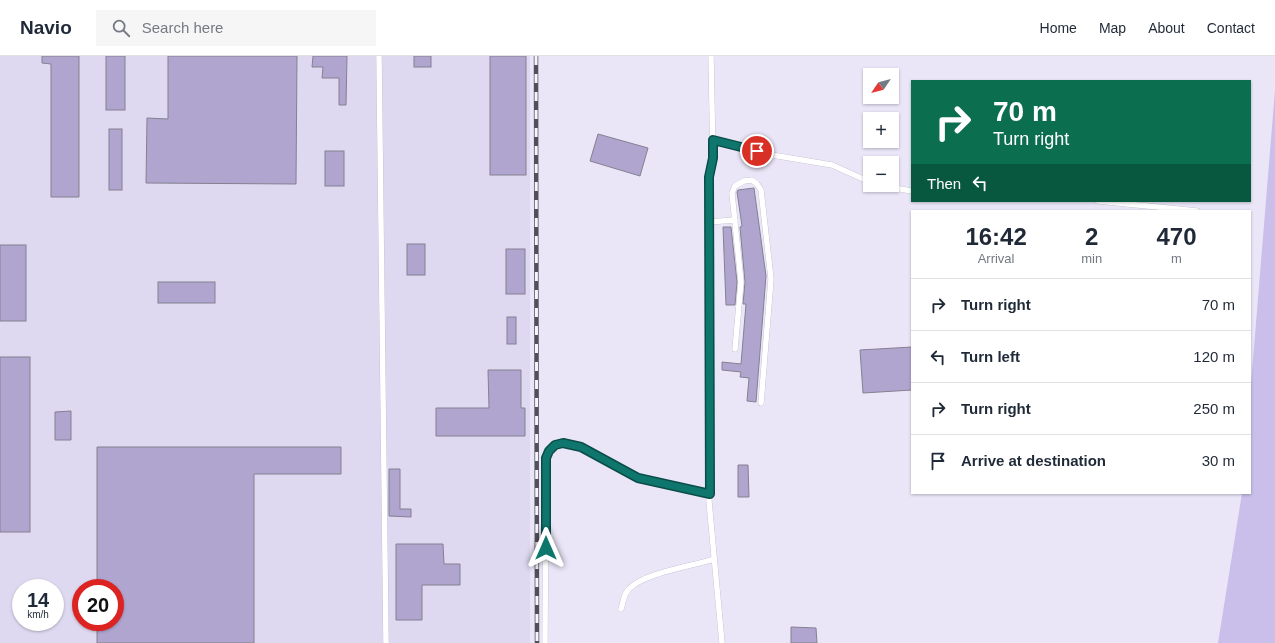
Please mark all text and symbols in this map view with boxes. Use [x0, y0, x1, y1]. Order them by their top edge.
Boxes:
search box [96, 10, 376, 46]
text: Navio [20, 17, 72, 38]
icon: search [110, 17, 132, 39]
text: Search here [142, 19, 223, 36]
text: Home [1040, 20, 1077, 36]
text: Map [1099, 20, 1126, 36]
text: About [1148, 20, 1185, 36]
text: Contact [1207, 20, 1255, 36]
north arrow [863, 68, 899, 104]
map controls [863, 68, 899, 192]
icon: right [927, 96, 979, 148]
text: 70 m [993, 96, 1057, 127]
button: + [863, 112, 899, 148]
text: Turn right [993, 129, 1069, 149]
pin [740, 134, 774, 168]
icon: arrive [746, 140, 768, 162]
button: − [863, 156, 899, 192]
icon: left [969, 172, 991, 194]
text: Then [927, 175, 961, 192]
text: 16:42 [965, 223, 1027, 250]
text: 2 [1085, 223, 1098, 250]
text: 470 [1157, 223, 1197, 250]
text: Arrival [978, 251, 1015, 266]
text: min [1081, 251, 1102, 266]
text: m [1171, 251, 1182, 266]
icon: right [927, 294, 949, 316]
text: Turn right [961, 296, 1031, 313]
text: 70 m [1202, 296, 1235, 313]
icon: left [927, 346, 949, 368]
text: Turn left [961, 348, 1020, 365]
text: 120 m [1193, 348, 1235, 365]
icon: right [927, 398, 949, 420]
text: Turn right [961, 400, 1031, 417]
text: 250 m [1193, 400, 1235, 417]
icon: arrive [927, 450, 949, 472]
text: Arrive at destination [961, 452, 1106, 469]
text: 30 m [1202, 452, 1235, 469]
position arrow [525, 527, 567, 569]
speed limit sign: 20 [72, 579, 124, 631]
text: 14 [27, 589, 49, 611]
text: km/h [27, 609, 49, 620]

